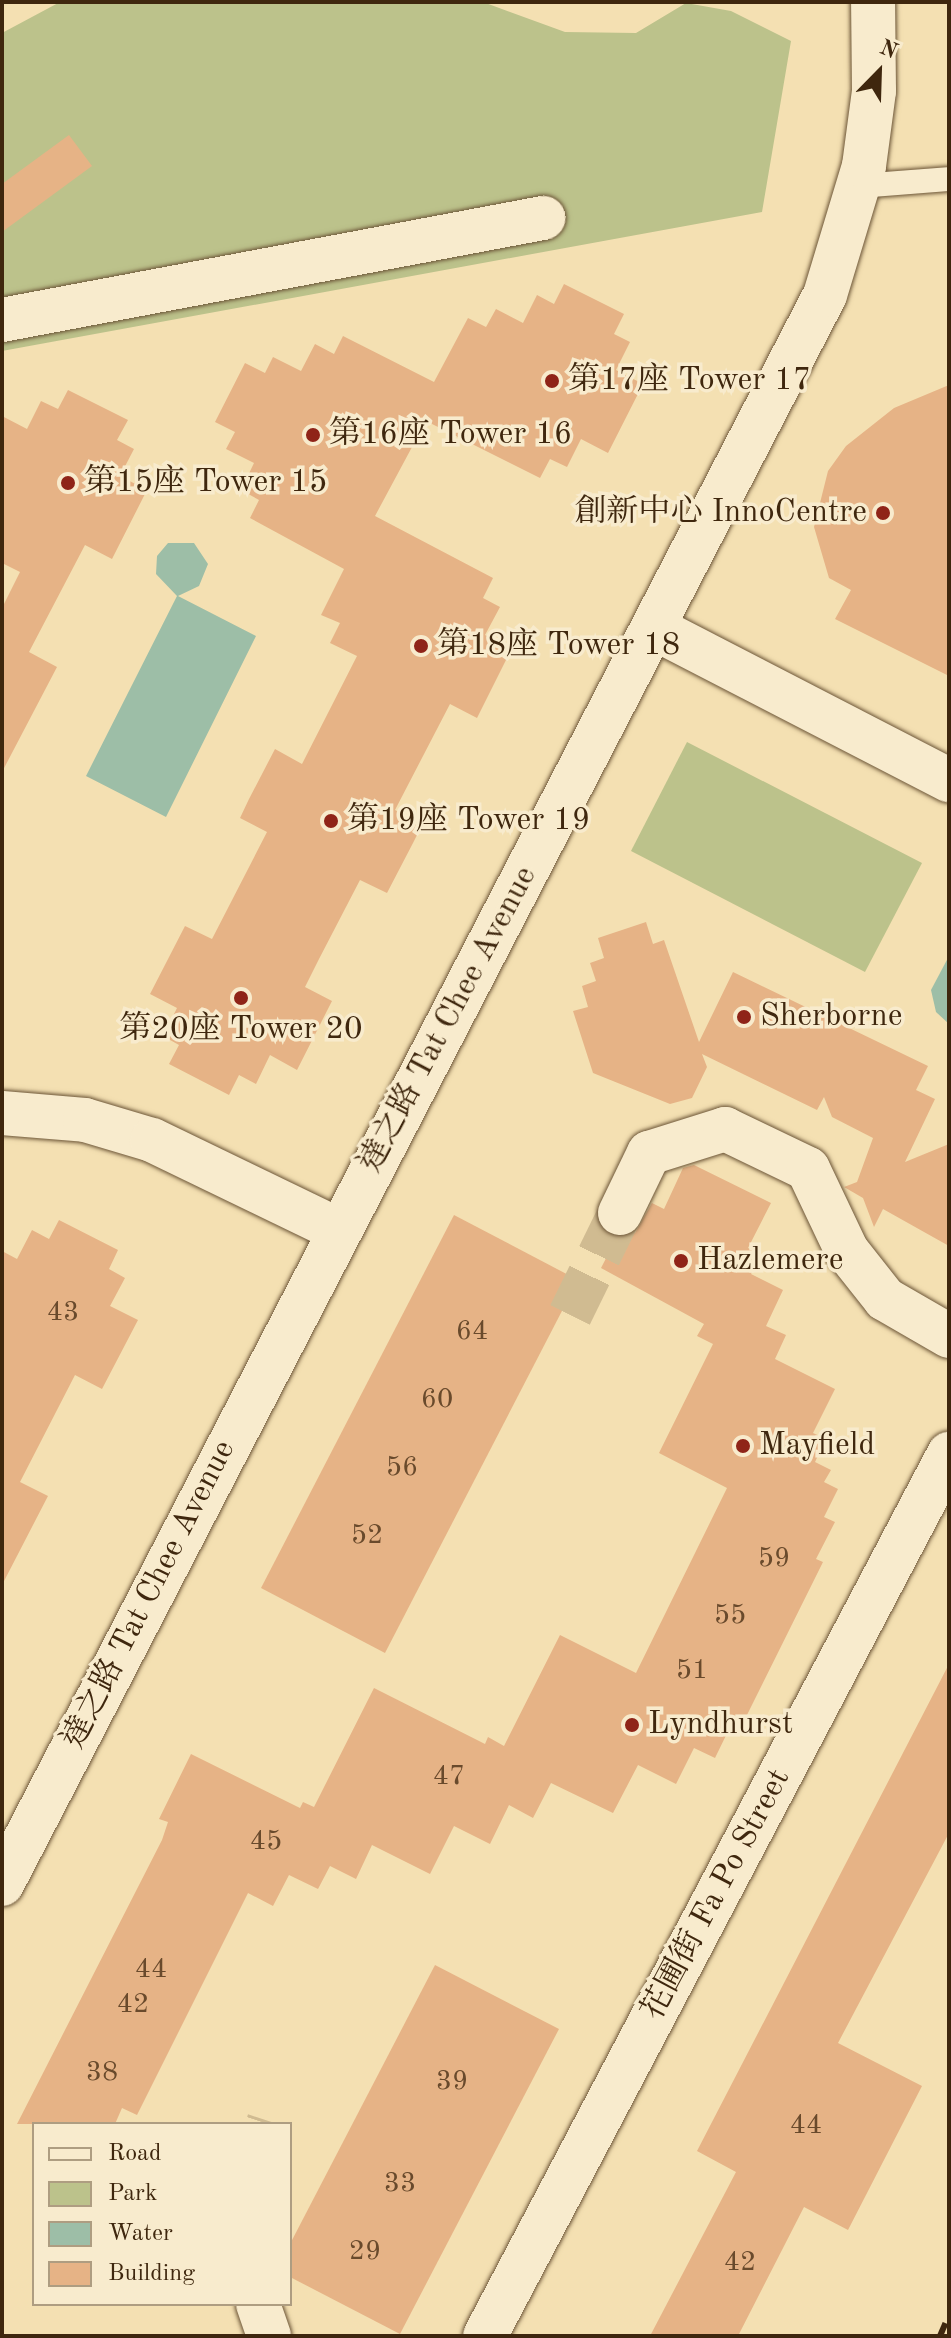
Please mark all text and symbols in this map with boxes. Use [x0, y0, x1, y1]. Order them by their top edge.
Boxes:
north arrow [839, 32, 919, 112]
text: N [876, 36, 900, 63]
place label: 第17座 Tower 17 [568, 362, 811, 400]
marker: 第17座 Tower 17 [543, 372, 561, 390]
place label: 第16座 Tower 16 [329, 416, 572, 454]
marker: 第16座 Tower 16 [304, 426, 322, 444]
place label: 第15座 Tower 15 [84, 464, 327, 502]
marker: 第15座 Tower 15 [59, 474, 77, 492]
place label: 創新中心 InnoCentre [575, 494, 867, 532]
marker: 創新中心 InnoCentre [874, 504, 892, 522]
place label: 第18座 Tower 18 [437, 627, 680, 665]
marker: 第18座 Tower 18 [412, 637, 430, 655]
place label: 第19座 Tower 19 [347, 802, 590, 840]
marker: 第19座 Tower 19 [322, 812, 340, 830]
street label: 達之路 Tat Chee Avenue [352, 860, 546, 1180]
marker: 第20座 Tower 20 [232, 989, 250, 1007]
place label: Sherborne [760, 998, 902, 1036]
marker: Sherborne [735, 1008, 753, 1026]
place label: 第20座 Tower 20 [119, 1011, 363, 1049]
place label: Hazlemere [697, 1242, 843, 1280]
marker: Hazlemere [672, 1252, 690, 1270]
house number: 43 [47, 1296, 79, 1330]
house number: 64 [456, 1315, 488, 1349]
house number: 60 [421, 1383, 453, 1417]
place label: Mayfield [759, 1427, 875, 1465]
street label: 達之路 Tat Chee Avenue [55, 1434, 245, 1756]
marker: Mayfield [734, 1437, 752, 1455]
house number: 56 [386, 1451, 418, 1485]
house number: 52 [351, 1519, 383, 1553]
house number: 59 [758, 1542, 790, 1576]
house number: 55 [714, 1599, 746, 1633]
house number: 51 [676, 1654, 708, 1688]
place label: Lyndhurst [648, 1706, 793, 1744]
marker: Lyndhurst [623, 1716, 641, 1734]
house number: 47 [433, 1760, 465, 1794]
street label: 花圃街 Fa Po Street [635, 1763, 799, 2027]
house number: 45 [250, 1825, 282, 1859]
house number: 44 [135, 1953, 167, 1987]
house number: 42 [117, 1988, 149, 2022]
house number: 38 [86, 2056, 118, 2090]
house number: 39 [436, 2065, 468, 2099]
house number: 44 [790, 2109, 822, 2143]
legend [32, 2122, 292, 2306]
text: Road [108, 2142, 161, 2166]
house number: 33 [384, 2167, 416, 2201]
text: Park [108, 2182, 157, 2206]
text: Water [108, 2222, 173, 2246]
house number: 29 [349, 2235, 381, 2269]
house number: 42 [724, 2246, 756, 2280]
text: Building [108, 2262, 195, 2286]

